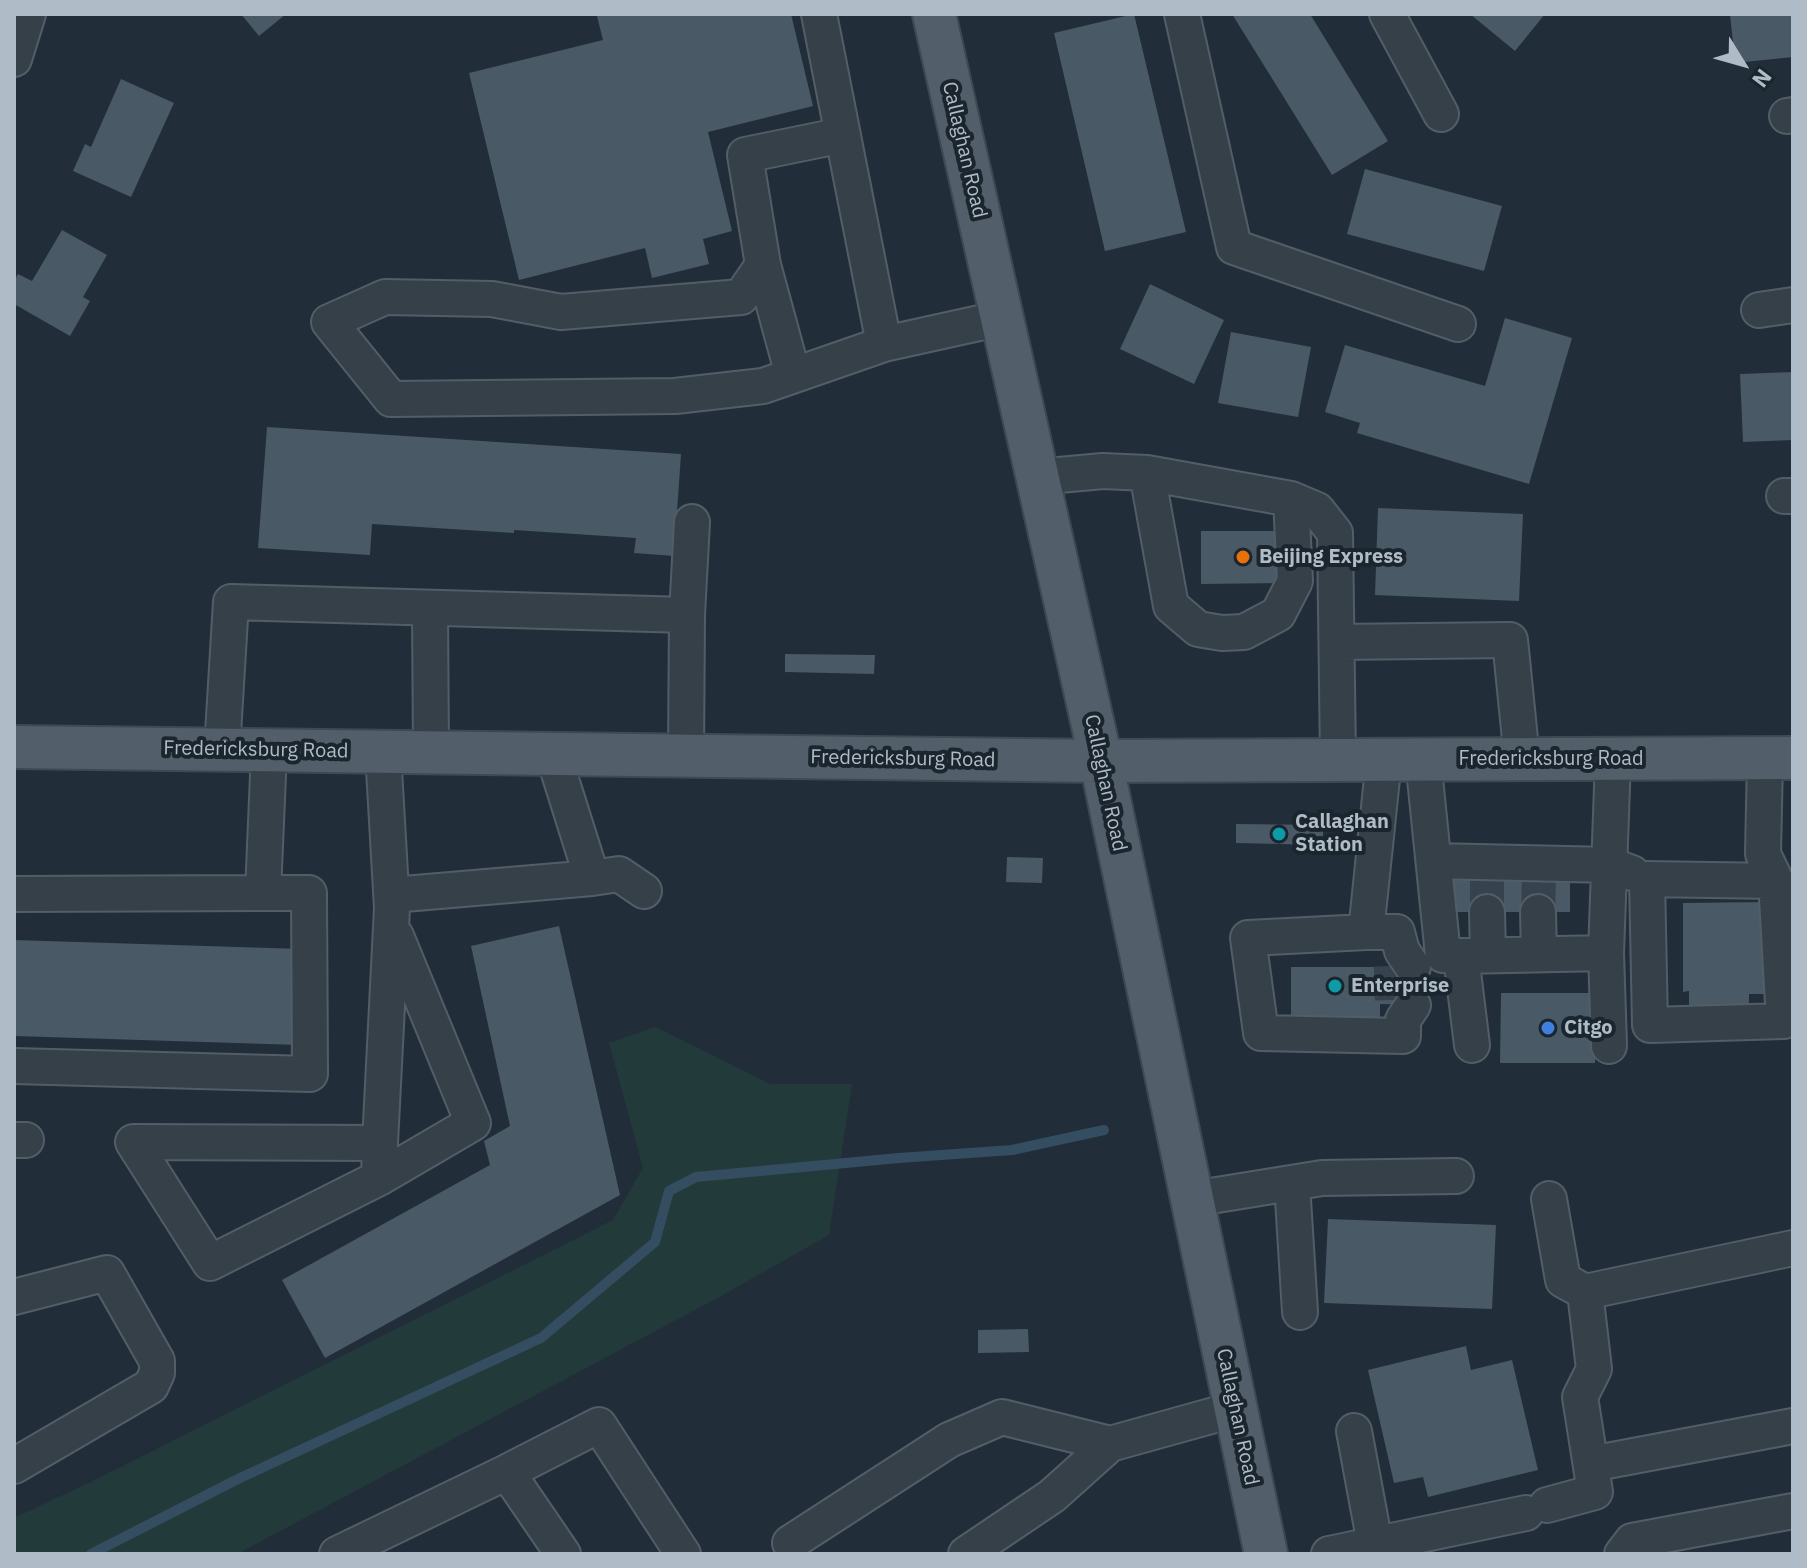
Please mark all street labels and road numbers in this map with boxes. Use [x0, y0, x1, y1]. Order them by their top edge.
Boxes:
street label: Callaghan Road [937, 79, 991, 221]
street label: Callaghan Road [1079, 712, 1131, 854]
street label: Fredericksburg Road [163, 736, 349, 764]
street label: Fredericksburg Road [810, 745, 996, 773]
street label: Fredericksburg Road [1458, 747, 1644, 771]
street label: Callaghan Road [1211, 1346, 1263, 1488]

